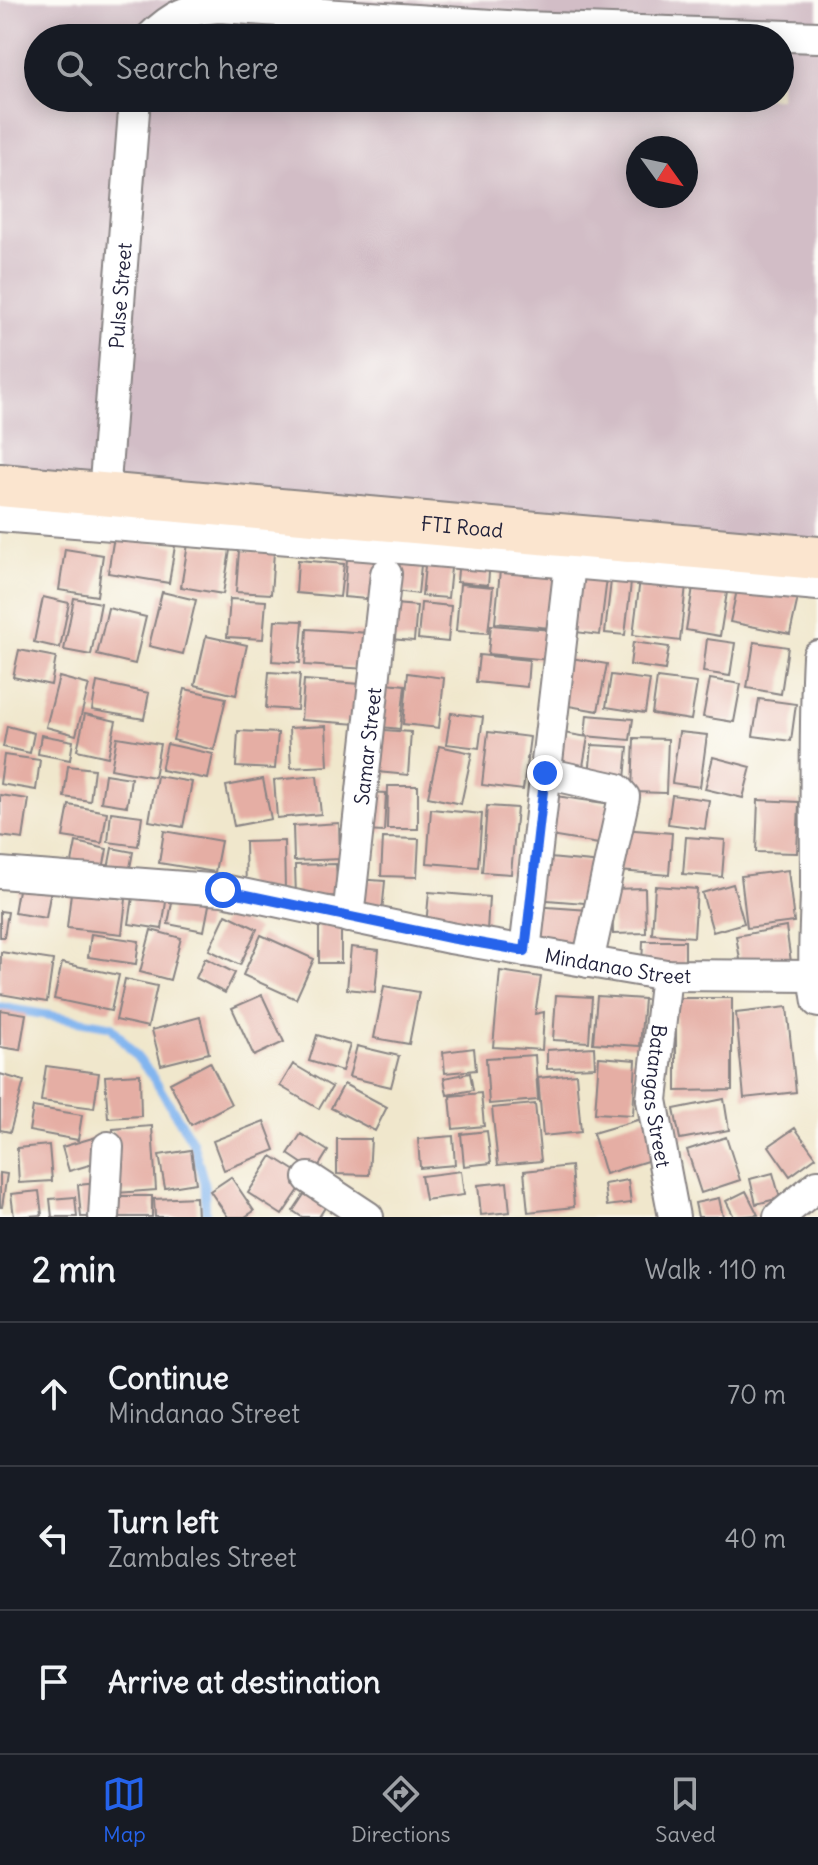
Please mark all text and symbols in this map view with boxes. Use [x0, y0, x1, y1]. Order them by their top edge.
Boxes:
search box [24, 24, 794, 112]
icon: search [52, 46, 96, 90]
text: Search here [116, 49, 279, 87]
north arrow [626, 136, 698, 208]
street label: Pulse Street [103, 241, 136, 350]
street label: FTI Road [420, 510, 504, 542]
street label: Samar Street [348, 686, 386, 806]
route end [527, 755, 563, 791]
route start [205, 872, 241, 908]
street label: Mindanao Street [543, 942, 691, 988]
street label: Batangas Street [639, 1023, 677, 1170]
text: 2 min [32, 1248, 116, 1291]
text: Walk · 110 m [644, 1253, 786, 1286]
text: Continue [108, 1359, 229, 1397]
icon: ahead [32, 1372, 76, 1416]
text: 70 m [727, 1378, 786, 1411]
text: Mindanao Street [108, 1397, 300, 1430]
text: Turn left [108, 1503, 219, 1541]
icon: left [32, 1516, 76, 1560]
text: 40 m [725, 1522, 786, 1555]
text: Zambales Street [108, 1541, 296, 1574]
icon: arrive [32, 1660, 76, 1704]
text: Arrive at destination [108, 1663, 380, 1701]
tab: Map [102, 1772, 146, 1848]
tab: Directions [351, 1772, 451, 1848]
tab: Saved [655, 1772, 716, 1848]

